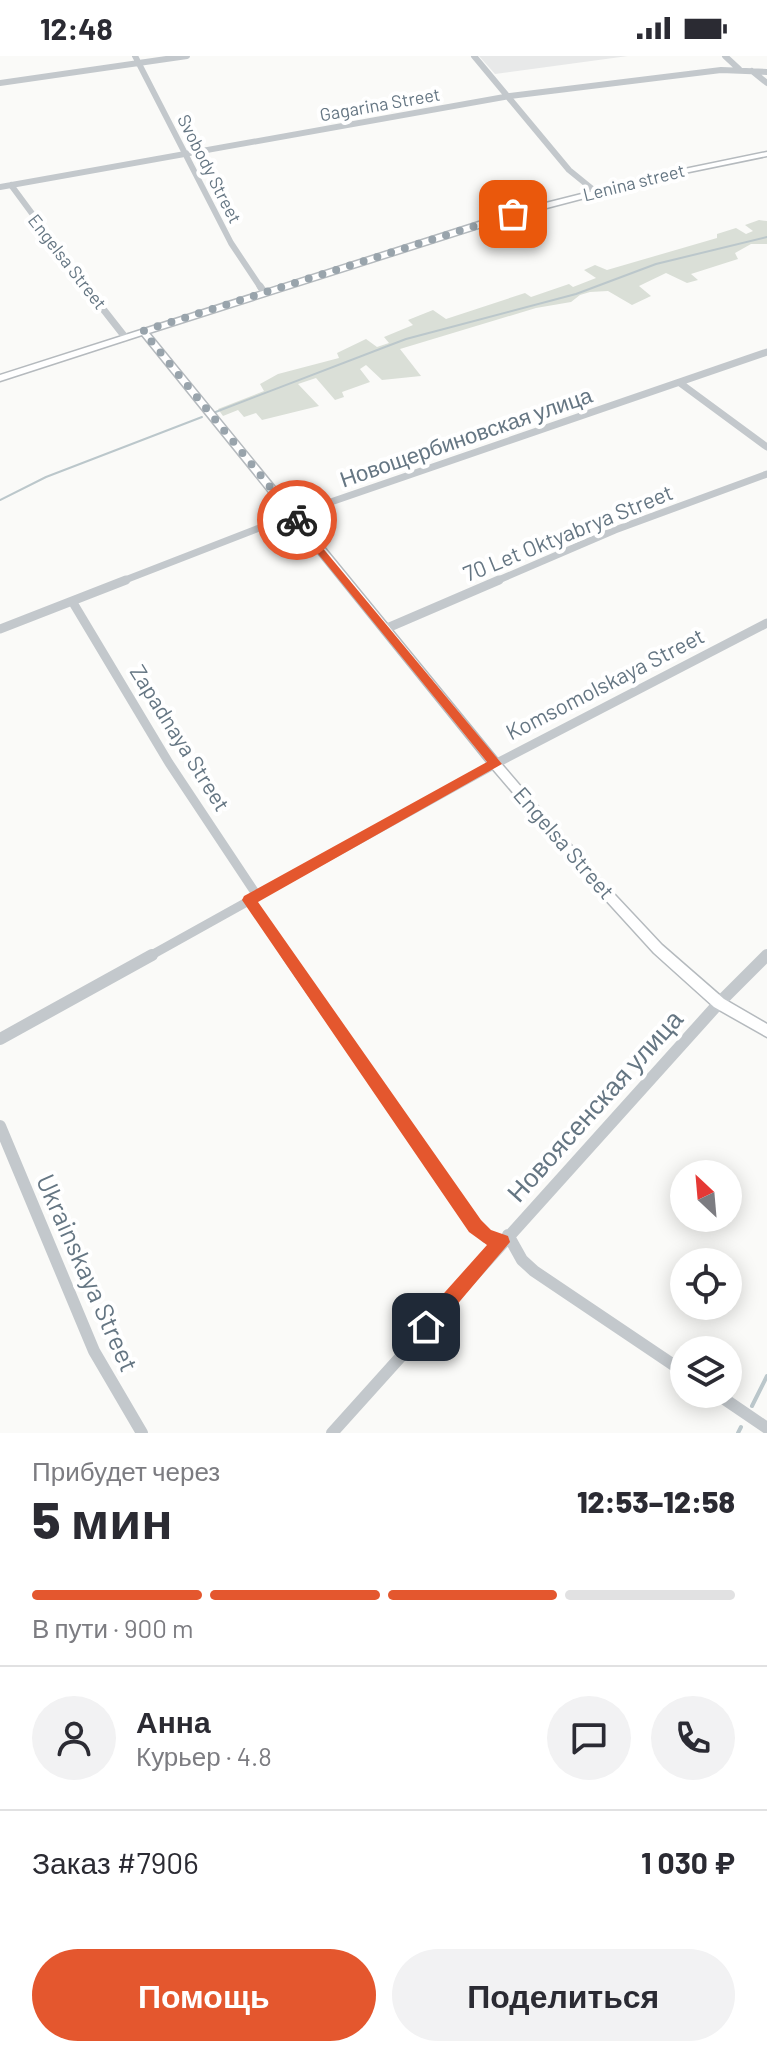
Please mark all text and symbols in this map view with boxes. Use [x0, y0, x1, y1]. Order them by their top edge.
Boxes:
text: 12:48 [40, 10, 113, 46]
street label: Gagarina Street [318, 83, 442, 125]
street label: Svobody Street [173, 111, 247, 227]
street label: Lenina street [581, 159, 687, 205]
pin [479, 180, 547, 248]
icon: bag [491, 192, 535, 236]
street label: Engelsa Street [24, 209, 112, 313]
street label: Новощербиновская улица [336, 380, 596, 492]
street label: 70 Let Oktyabrya Street [459, 478, 676, 586]
courier [257, 480, 337, 560]
icon: bike [275, 498, 319, 542]
street label: Komsomolskaya Street [501, 622, 708, 744]
street label: Zapadnaya Street [125, 660, 236, 815]
street label: Engelsa Street [509, 781, 620, 904]
street label: Новоясенская улица [500, 1002, 688, 1207]
north arrow [670, 1160, 742, 1232]
map controls [670, 1160, 742, 1408]
street label: Ukrainskaya Street [31, 1169, 146, 1376]
button: locate [670, 1248, 742, 1320]
pin [392, 1293, 460, 1361]
icon: home [404, 1305, 448, 1349]
button: layers [670, 1336, 742, 1408]
text: Прибудет через [32, 1455, 220, 1486]
text: 12:53–12:58 [577, 1483, 735, 1519]
text: 5 мин [32, 1487, 173, 1549]
text: В пути · 900 m [32, 1612, 194, 1643]
button: person [32, 1696, 116, 1780]
button: chat [547, 1696, 631, 1780]
button: phone [651, 1696, 735, 1780]
text: Анна [136, 1703, 211, 1739]
text: Курьер · 4.8 [136, 1740, 272, 1771]
text: Заказ #7906 [32, 1844, 199, 1880]
text: 1 030 ₽ [641, 1844, 735, 1880]
button: Помощь [32, 1949, 376, 2041]
button: Поделиться [392, 1949, 735, 2041]

